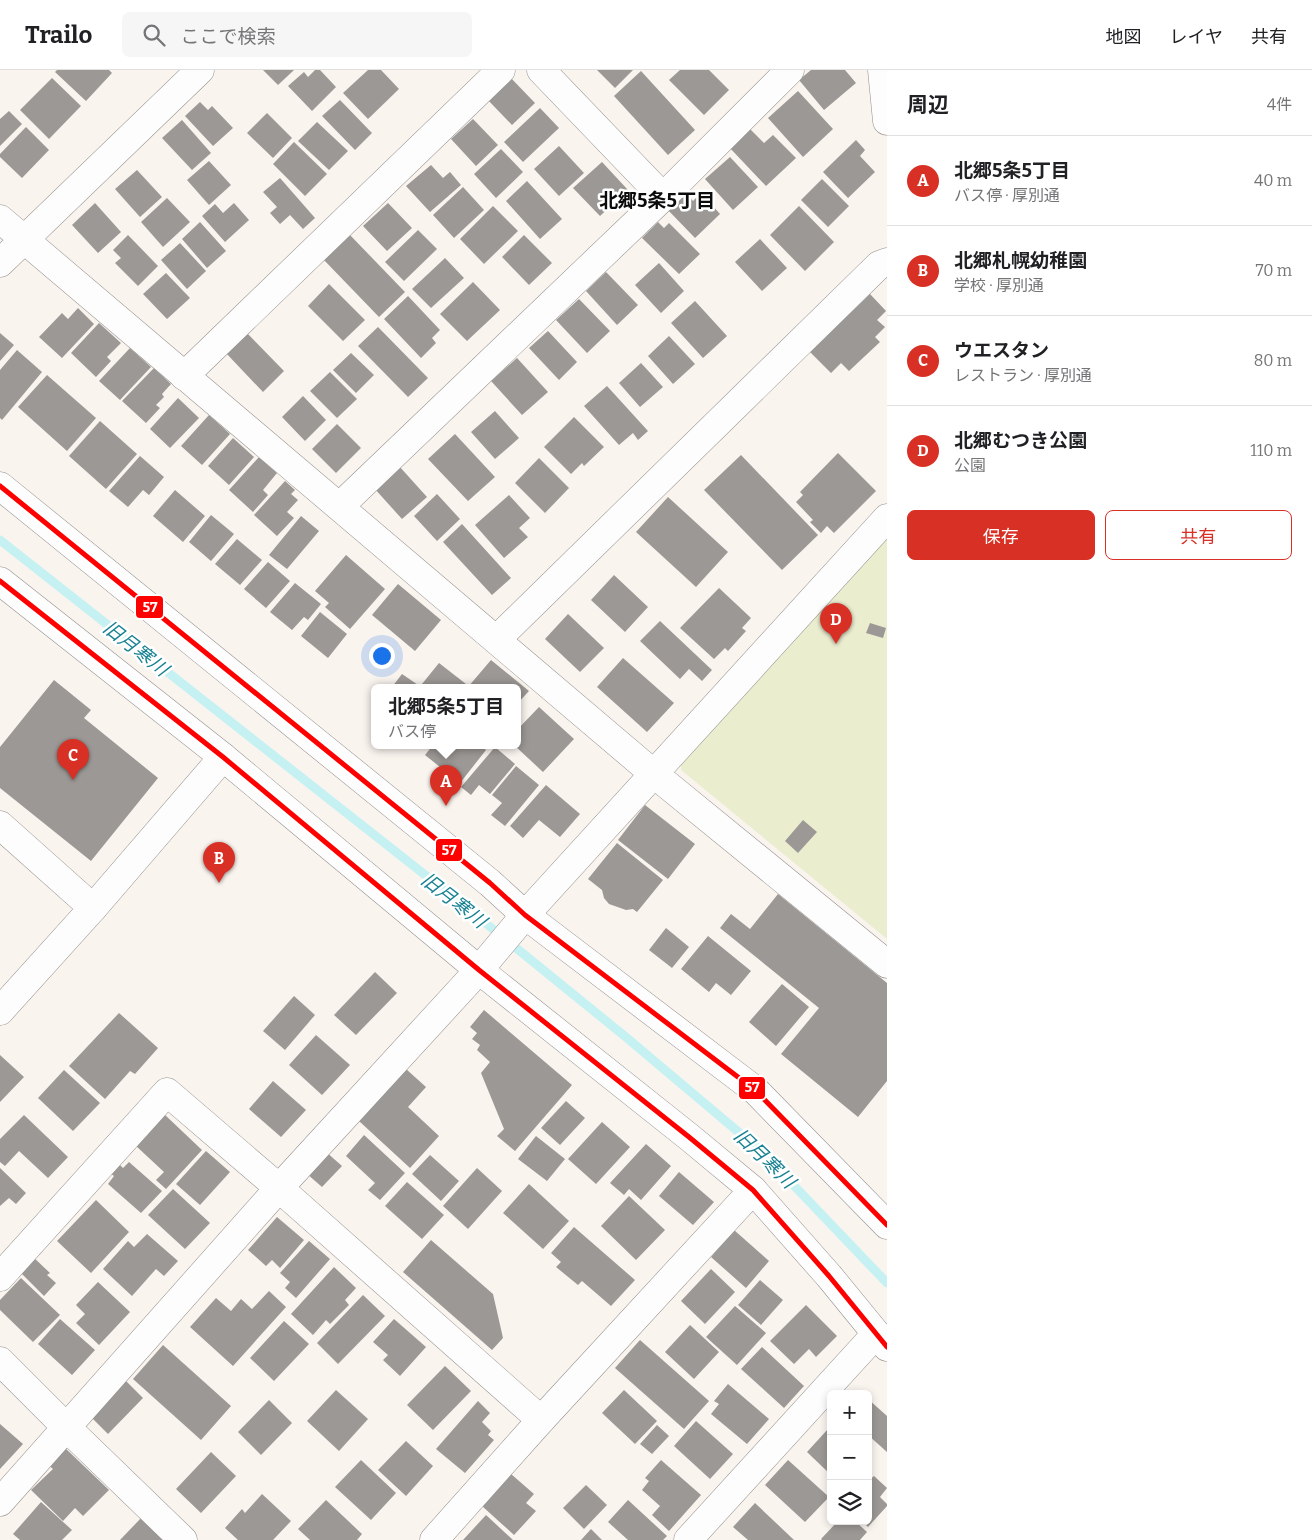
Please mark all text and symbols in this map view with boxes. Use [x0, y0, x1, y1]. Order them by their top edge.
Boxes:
search box [122, 12, 472, 57]
text: Trailo [25, 21, 92, 49]
icon: search [140, 21, 168, 49]
text: ここで検索 [180, 25, 275, 48]
text: 地図 [1106, 26, 1142, 48]
text: レイヤ [1170, 26, 1223, 48]
text: 共有 [1251, 26, 1287, 48]
text: 周辺 [907, 92, 949, 118]
text: 4件 [1267, 95, 1292, 114]
text: 北郷5条5丁目 [954, 159, 1070, 182]
text: A [917, 171, 929, 190]
text: 40 m [1254, 171, 1292, 190]
text: バス停 · 厚別通 [954, 186, 1060, 205]
district label: 北郷5条5丁目 [599, 189, 715, 212]
text: 北郷札幌幼稚園 [954, 249, 1087, 272]
text: B [918, 261, 928, 280]
text: 70 m [1256, 261, 1292, 280]
text: 学校 · 厚別通 [954, 276, 1044, 295]
text: ウエスタン [954, 339, 1049, 362]
text: C [918, 351, 928, 370]
text: 80 m [1254, 351, 1292, 370]
text: レストラン · 厚別通 [954, 366, 1092, 385]
text: 北郷むつき公園 [954, 429, 1087, 452]
text: D [917, 441, 929, 460]
text: 110 m [1250, 441, 1292, 460]
text: 公園 [954, 456, 986, 475]
button: 保存 [907, 510, 1095, 560]
button: 共有 [1105, 510, 1292, 560]
line badge: 57 [135, 595, 164, 619]
text: 57 [143, 599, 158, 616]
pin: D [820, 603, 852, 644]
water label: 旧月寒川 [99, 616, 174, 682]
your location [369, 643, 395, 669]
popup [371, 684, 521, 749]
text: 北郷5条5丁目 [388, 695, 504, 718]
text: バス停 [388, 722, 436, 741]
pin: C [57, 739, 89, 780]
pin: A [430, 765, 462, 806]
line badge: 57 [435, 838, 463, 862]
pin: B [203, 842, 235, 883]
text: 57 [442, 842, 457, 859]
water label: 旧月寒川 [417, 868, 492, 934]
line badge: 57 [738, 1076, 766, 1100]
text: 57 [745, 1079, 760, 1096]
water label: 旧月寒川 [729, 1124, 801, 1194]
map controls [827, 1390, 872, 1525]
button: + [827, 1390, 872, 1435]
button: − [827, 1435, 872, 1480]
button: layers [827, 1480, 872, 1525]

